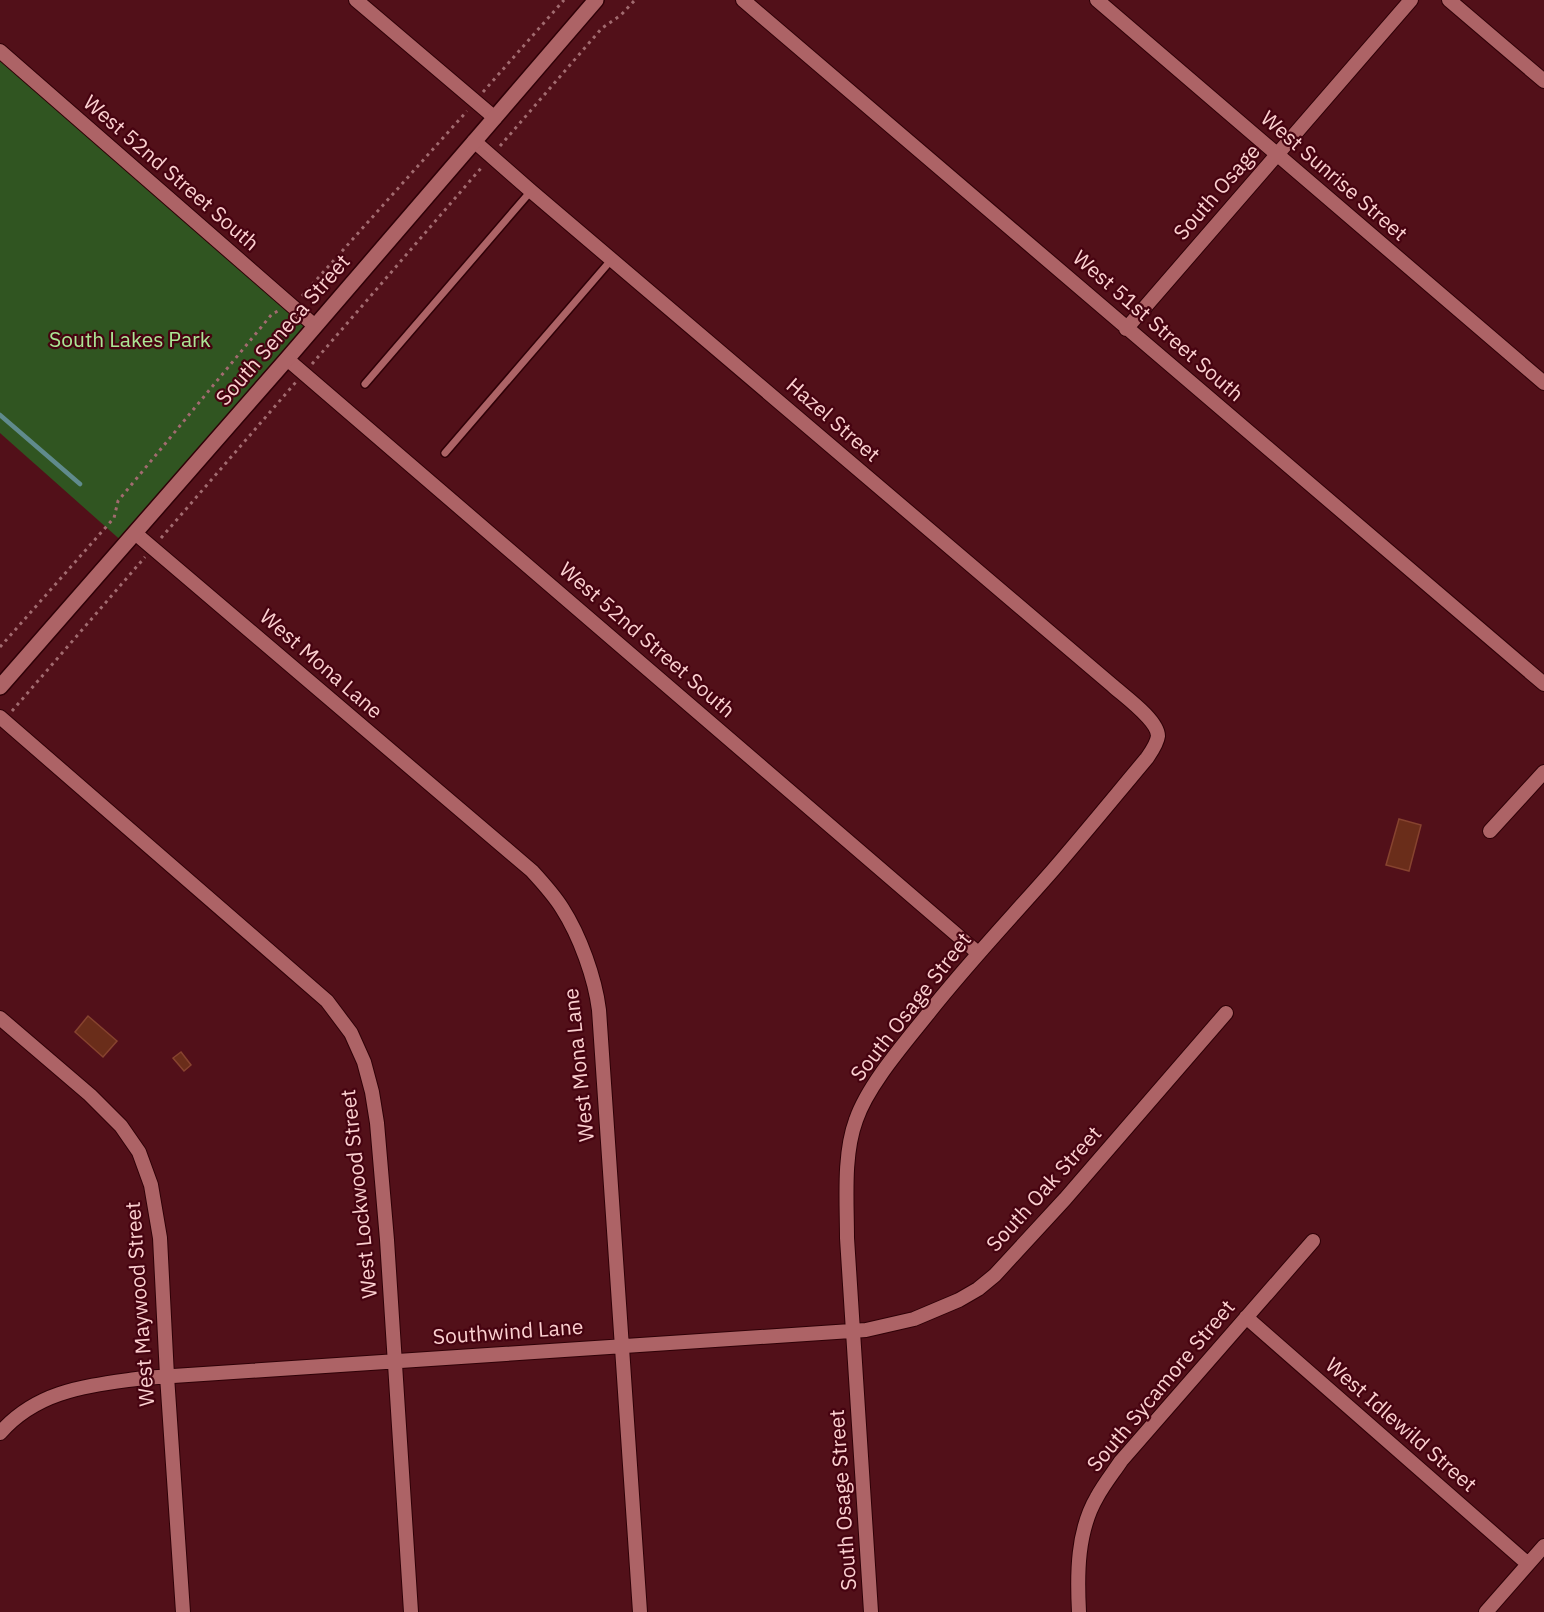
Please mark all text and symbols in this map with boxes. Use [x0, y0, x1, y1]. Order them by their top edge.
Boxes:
street label: West 52nd Street South [78, 88, 265, 256]
street label: West Sunrise Street [1255, 104, 1414, 247]
street label: South Osage [1167, 137, 1266, 245]
street label: West 51st Street South [1067, 243, 1250, 407]
street label: South Seneca Street [209, 248, 356, 411]
park label: South Lakes Park [49, 325, 211, 353]
street label: Hazel Street [781, 371, 886, 468]
street label: West 52nd Street South [554, 555, 741, 723]
street label: West Mona Lane [254, 602, 389, 724]
street label: South Osage Street [843, 926, 977, 1087]
street label: West Mona Lane [556, 987, 600, 1143]
street label: West Lockwood Street [333, 1088, 383, 1300]
street label: South Oak Street [979, 1120, 1107, 1257]
street label: West Maywood Street [118, 1201, 160, 1407]
street label: South Sycamore Street [1080, 1294, 1240, 1477]
street label: Southwind Lane [432, 1312, 584, 1350]
street label: West Idlewild Street [1320, 1351, 1483, 1498]
street label: South Osage Street [822, 1409, 862, 1592]

